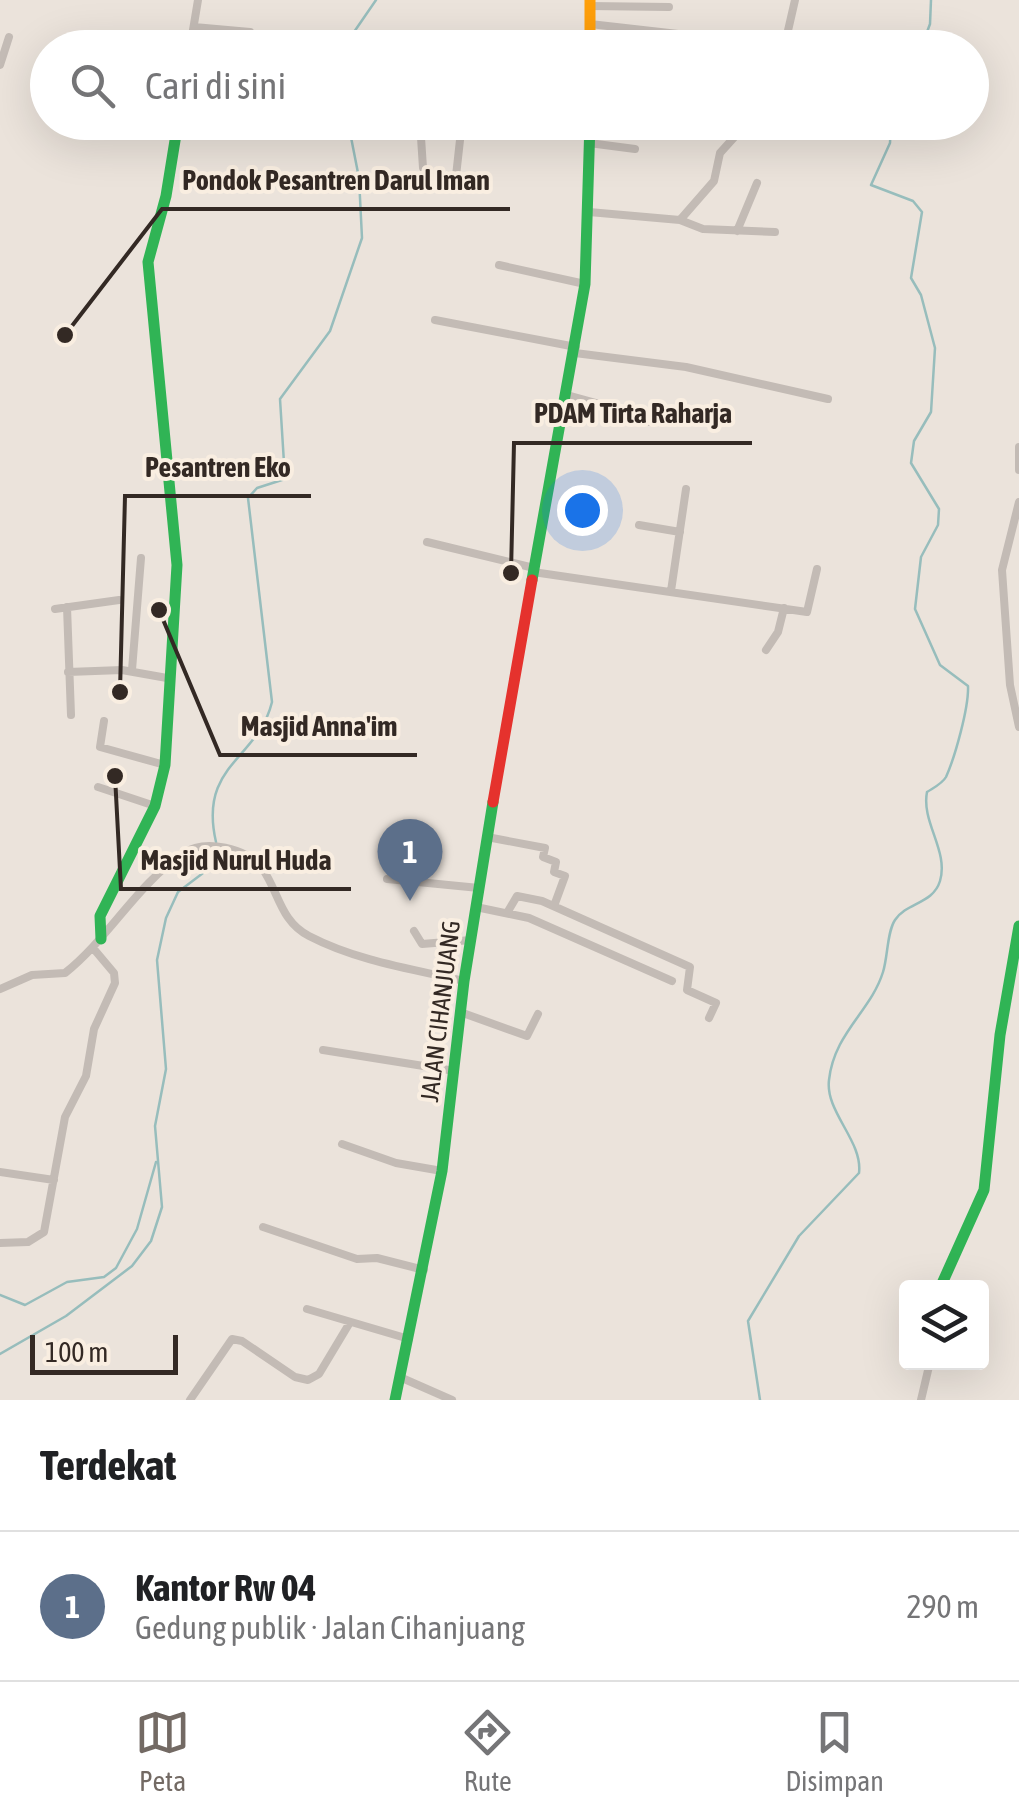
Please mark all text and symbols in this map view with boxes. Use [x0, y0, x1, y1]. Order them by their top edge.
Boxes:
search box [30, 30, 989, 140]
icon: search [65, 58, 120, 113]
text: Cari di sini [145, 64, 286, 107]
callout: Pondok Pesantren Darul Iman [162, 151, 510, 209]
text: Pondok Pesantren Darul Iman [182, 164, 490, 196]
callout: PDAM Tirta Raharja [514, 385, 752, 443]
text: PDAM Tirta Raharja [534, 397, 732, 429]
callout: Pesantren Eko [125, 438, 311, 496]
text: Pesantren Eko [145, 451, 291, 483]
your location [557, 485, 608, 536]
callout: Masjid Anna'im [220, 697, 417, 755]
text: Masjid Anna'im [241, 710, 397, 742]
pin: 1 [378, 818, 442, 901]
callout: Masjid Nurul Huda [121, 831, 351, 889]
text: Masjid Nurul Huda [141, 844, 331, 876]
street label: JALAN CIHANJUANG [415, 919, 465, 1103]
map controls [899, 1280, 989, 1370]
button: layers [899, 1280, 989, 1370]
scale bar [30, 1330, 178, 1374]
text: 100 m [45, 1336, 108, 1368]
text: Terdekat [40, 1441, 176, 1489]
text: Kantor Rw 04 [135, 1566, 316, 1609]
text: 1 [65, 1588, 80, 1625]
text: 290 m [906, 1588, 979, 1625]
text: Gedung publik · Jalan Cihanjuang [135, 1609, 525, 1646]
tab: Peta [135, 1705, 190, 1797]
tab: Rute [460, 1705, 515, 1797]
tab: Disimpan [785, 1705, 884, 1797]

